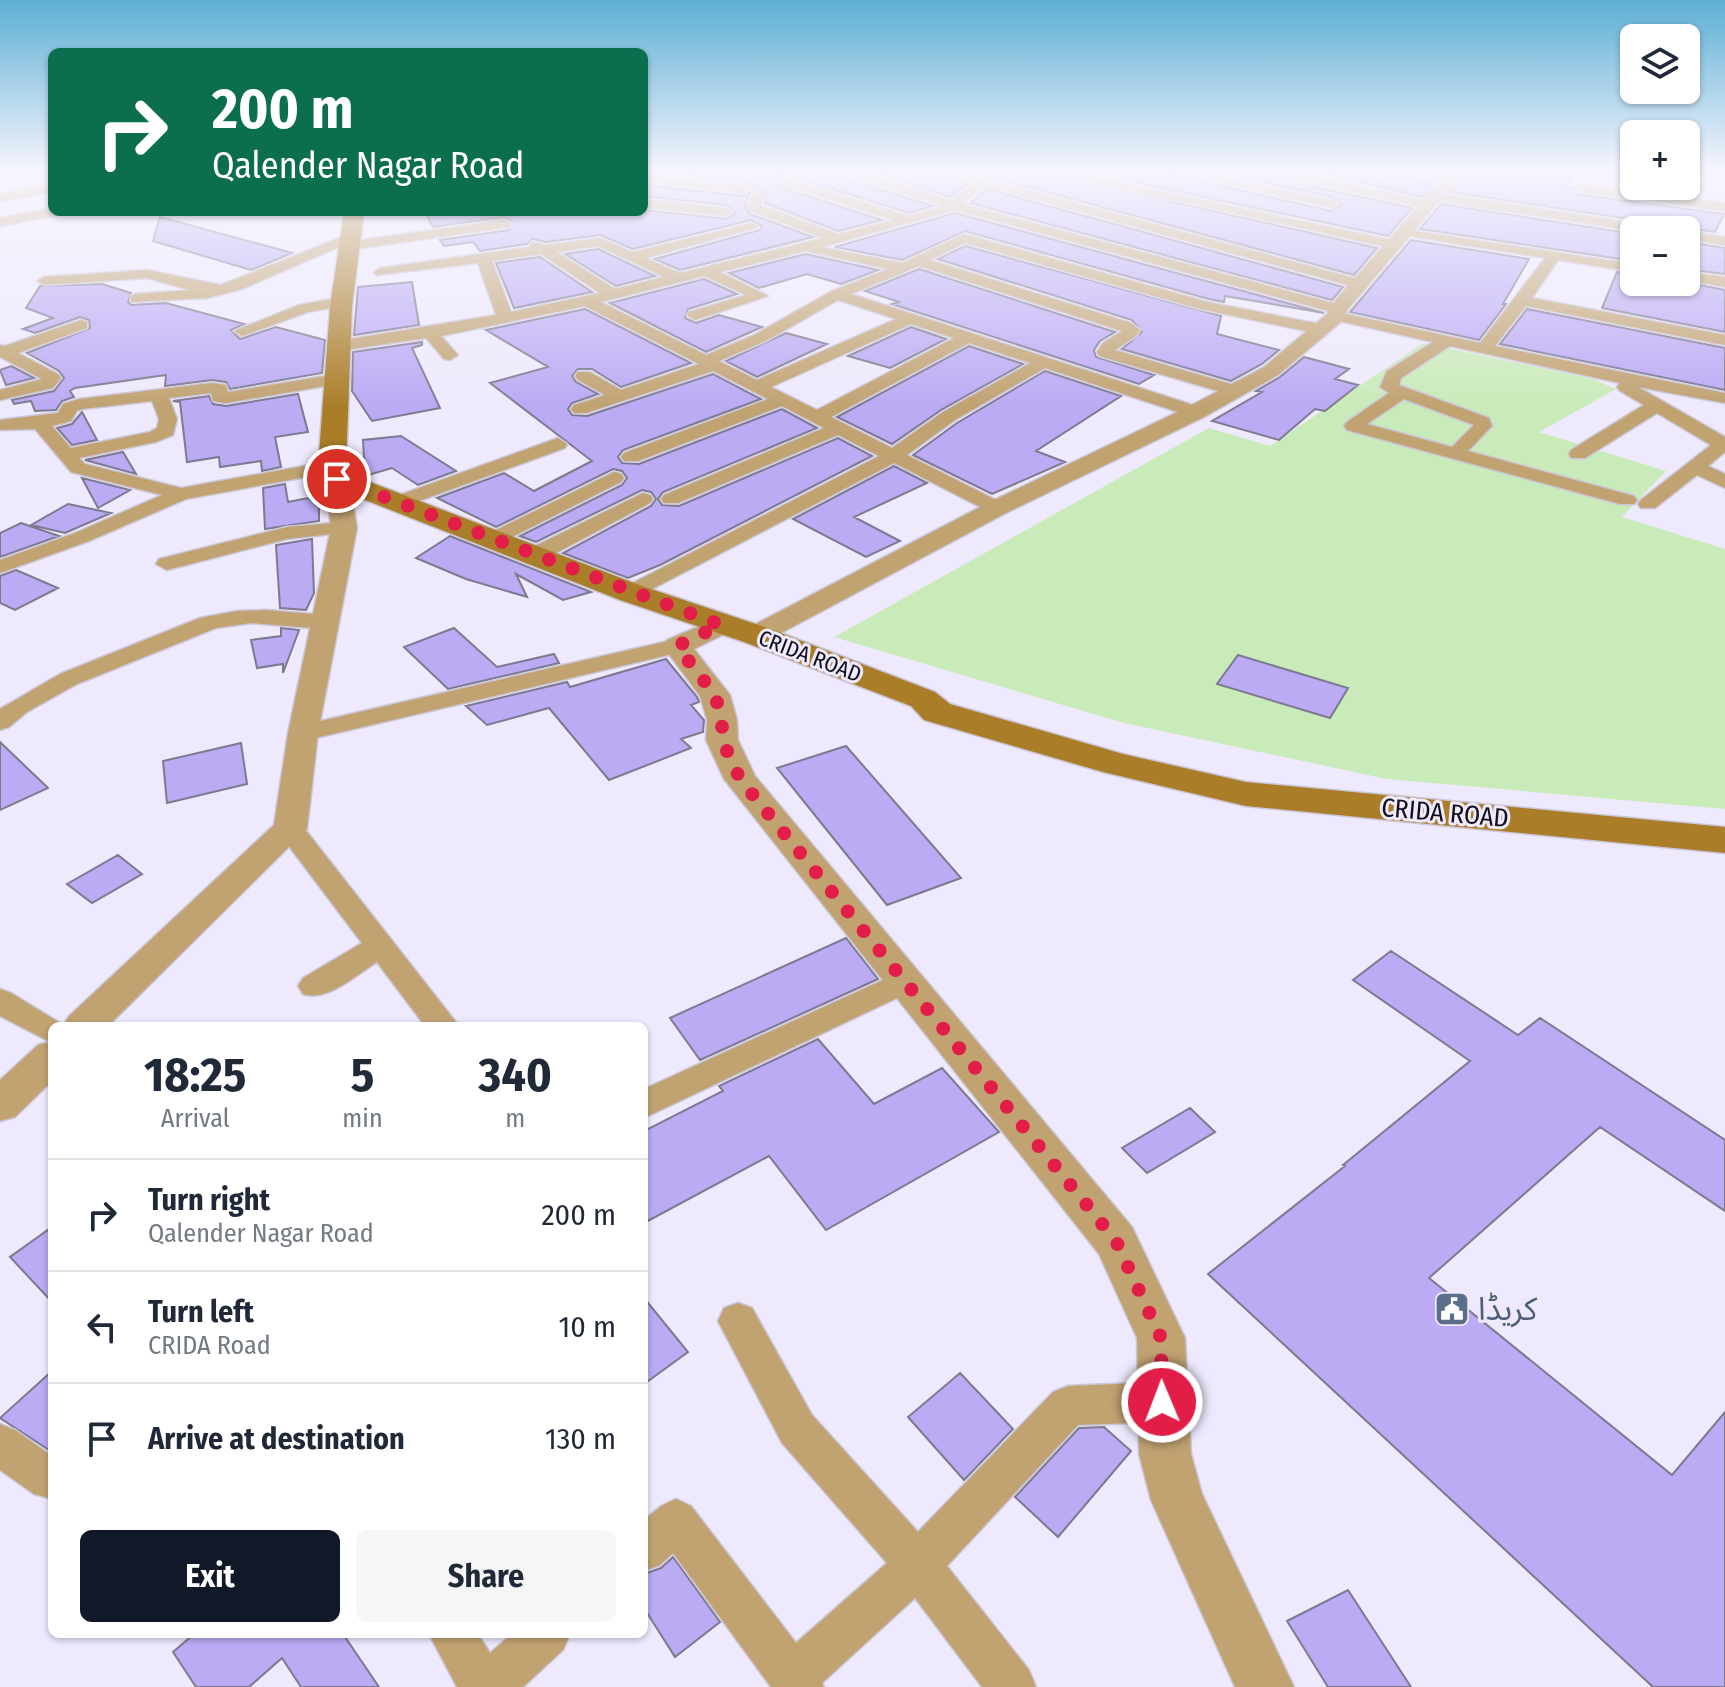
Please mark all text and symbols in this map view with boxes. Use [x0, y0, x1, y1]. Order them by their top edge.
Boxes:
map controls [1620, 24, 1700, 296]
button: layers [1620, 24, 1700, 104]
text: 200 m [212, 76, 353, 143]
icon: right [80, 80, 184, 184]
button: + [1620, 120, 1700, 200]
text: Qalender Nagar Road [212, 144, 524, 188]
button: − [1620, 216, 1700, 296]
pin [303, 445, 371, 513]
icon: arrive [315, 457, 359, 501]
street label: CRIDA ROAD [755, 624, 865, 688]
street label: CRIDA ROAD [1380, 792, 1510, 834]
text: 18:25 [144, 1046, 246, 1104]
text: 5 [351, 1046, 374, 1104]
text: 340 [479, 1046, 552, 1104]
text: Arrival [161, 1103, 230, 1134]
text: min [342, 1103, 383, 1134]
text: m [505, 1103, 525, 1134]
text: Turn right [148, 1182, 270, 1218]
icon: right [80, 1193, 124, 1237]
text: 200 m [541, 1197, 616, 1233]
text: Qalender Nagar Road [148, 1218, 374, 1249]
public building icon: کریڈا [1433, 1290, 1471, 1328]
place label: کریڈا [1478, 1290, 1538, 1328]
text: Turn left [148, 1294, 254, 1330]
icon: left [80, 1305, 124, 1349]
text: 10 m [559, 1309, 616, 1345]
text: CRIDA Road [148, 1330, 271, 1361]
position arrow [1120, 1360, 1204, 1444]
icon: arrive [80, 1417, 124, 1461]
text: Arrive at destination [148, 1421, 405, 1457]
text: 130 m [545, 1421, 616, 1457]
button: Exit [80, 1530, 340, 1622]
button: Share [356, 1530, 616, 1622]

